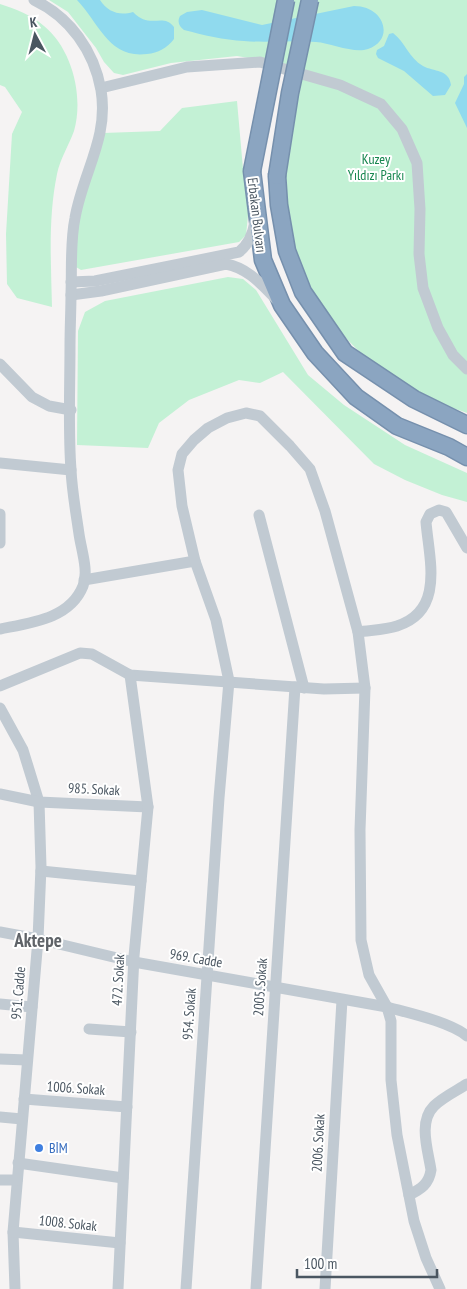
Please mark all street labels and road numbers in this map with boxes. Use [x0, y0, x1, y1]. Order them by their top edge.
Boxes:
street label: Erbakan Bulvarı [243, 176, 271, 254]
street label: 985. Sokak [68, 779, 121, 799]
street label: 969. Cadde [168, 945, 224, 972]
street label: 472. Sokak [108, 953, 128, 1006]
street label: 2005. Sokak [249, 957, 271, 1017]
street label: 951. Cadde [7, 966, 29, 1020]
street label: 954. Sokak [178, 987, 200, 1041]
street label: 1006. Sokak [46, 1077, 106, 1099]
street label: 2006. Sokak [307, 1113, 329, 1173]
street label: 1008. Sokak [38, 1211, 98, 1235]

